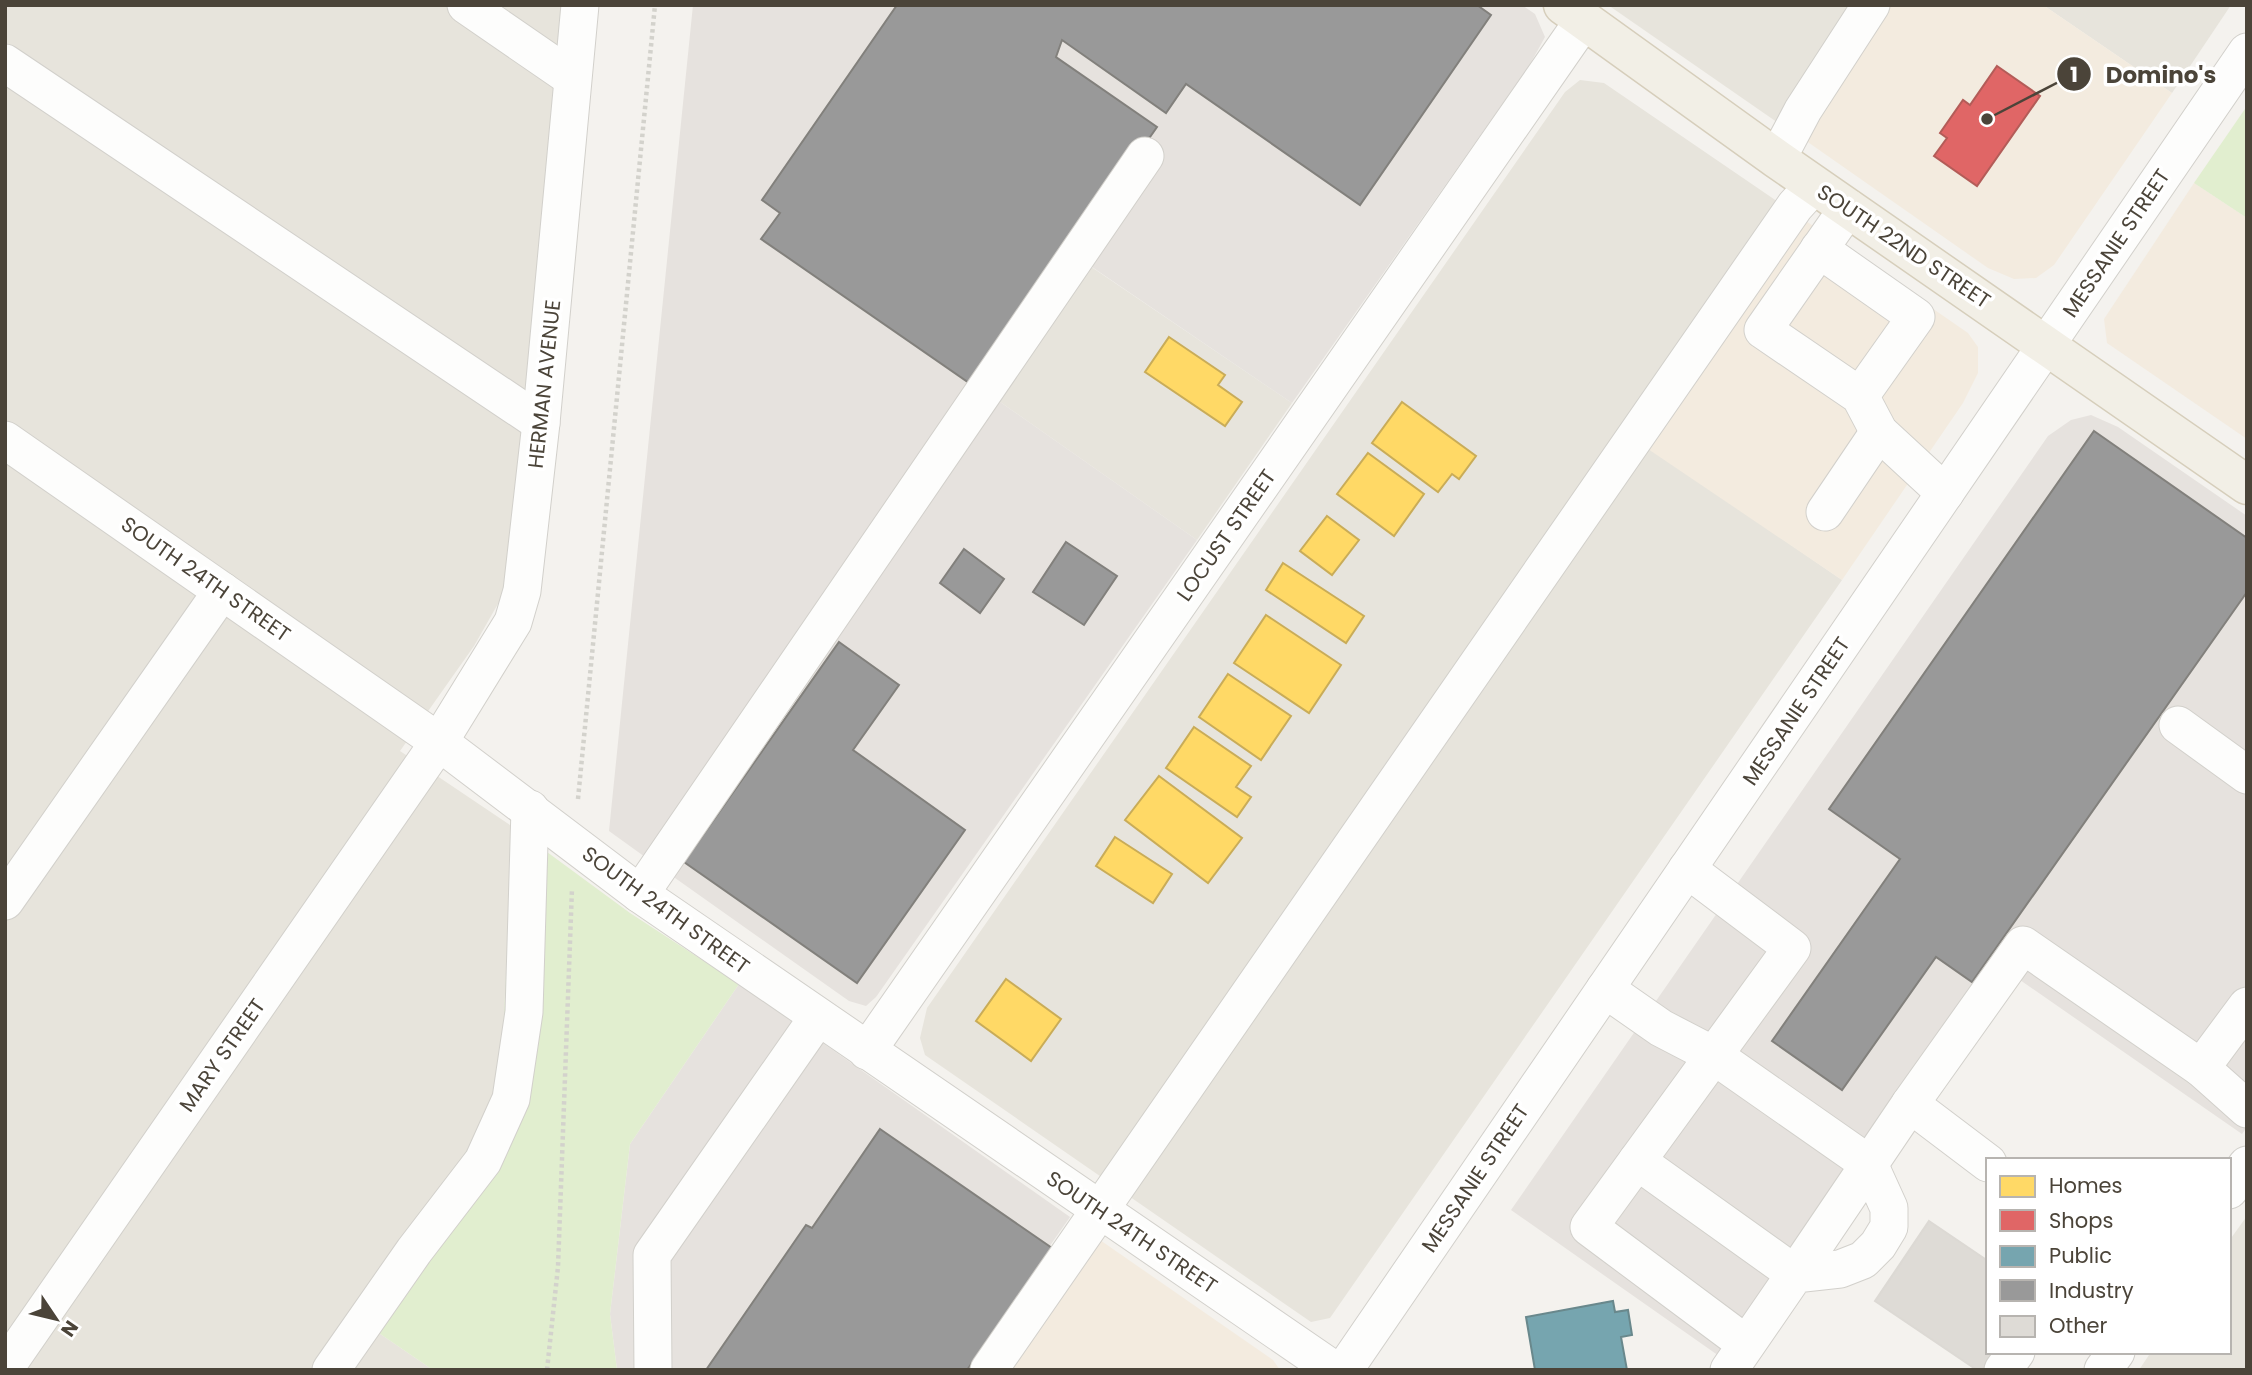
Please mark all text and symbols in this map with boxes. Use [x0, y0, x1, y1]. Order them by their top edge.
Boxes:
callout: Domino's [2057, 52, 2230, 96]
text: Domino's [2106, 59, 2216, 91]
text: 1 [2070, 60, 2078, 89]
street label: MESSANIE STREET [2056, 163, 2176, 323]
street label: SOUTH 22ND STREET [1812, 177, 1996, 315]
street label: HERMAN AVENUE [521, 298, 567, 470]
street label: LOCUST STREET [1170, 463, 1282, 607]
street label: SOUTH 24TH STREET [115, 510, 297, 648]
street label: MESSANIE STREET [1736, 631, 1856, 791]
street label: SOUTH 24TH STREET [576, 839, 756, 981]
street label: MARY STREET [172, 993, 272, 1117]
street label: MESSANIE STREET [1415, 1098, 1535, 1258]
legend [1986, 1158, 2231, 1354]
street label: SOUTH 24TH STREET [1041, 1164, 1223, 1300]
text: Homes [2049, 1171, 2123, 1200]
text: Shops [2049, 1206, 2113, 1235]
text: Public [2049, 1241, 2112, 1270]
text: Industry [2049, 1276, 2134, 1305]
north arrow [21, 1284, 91, 1354]
text: Other [2049, 1311, 2108, 1340]
text: N [54, 1315, 85, 1342]

